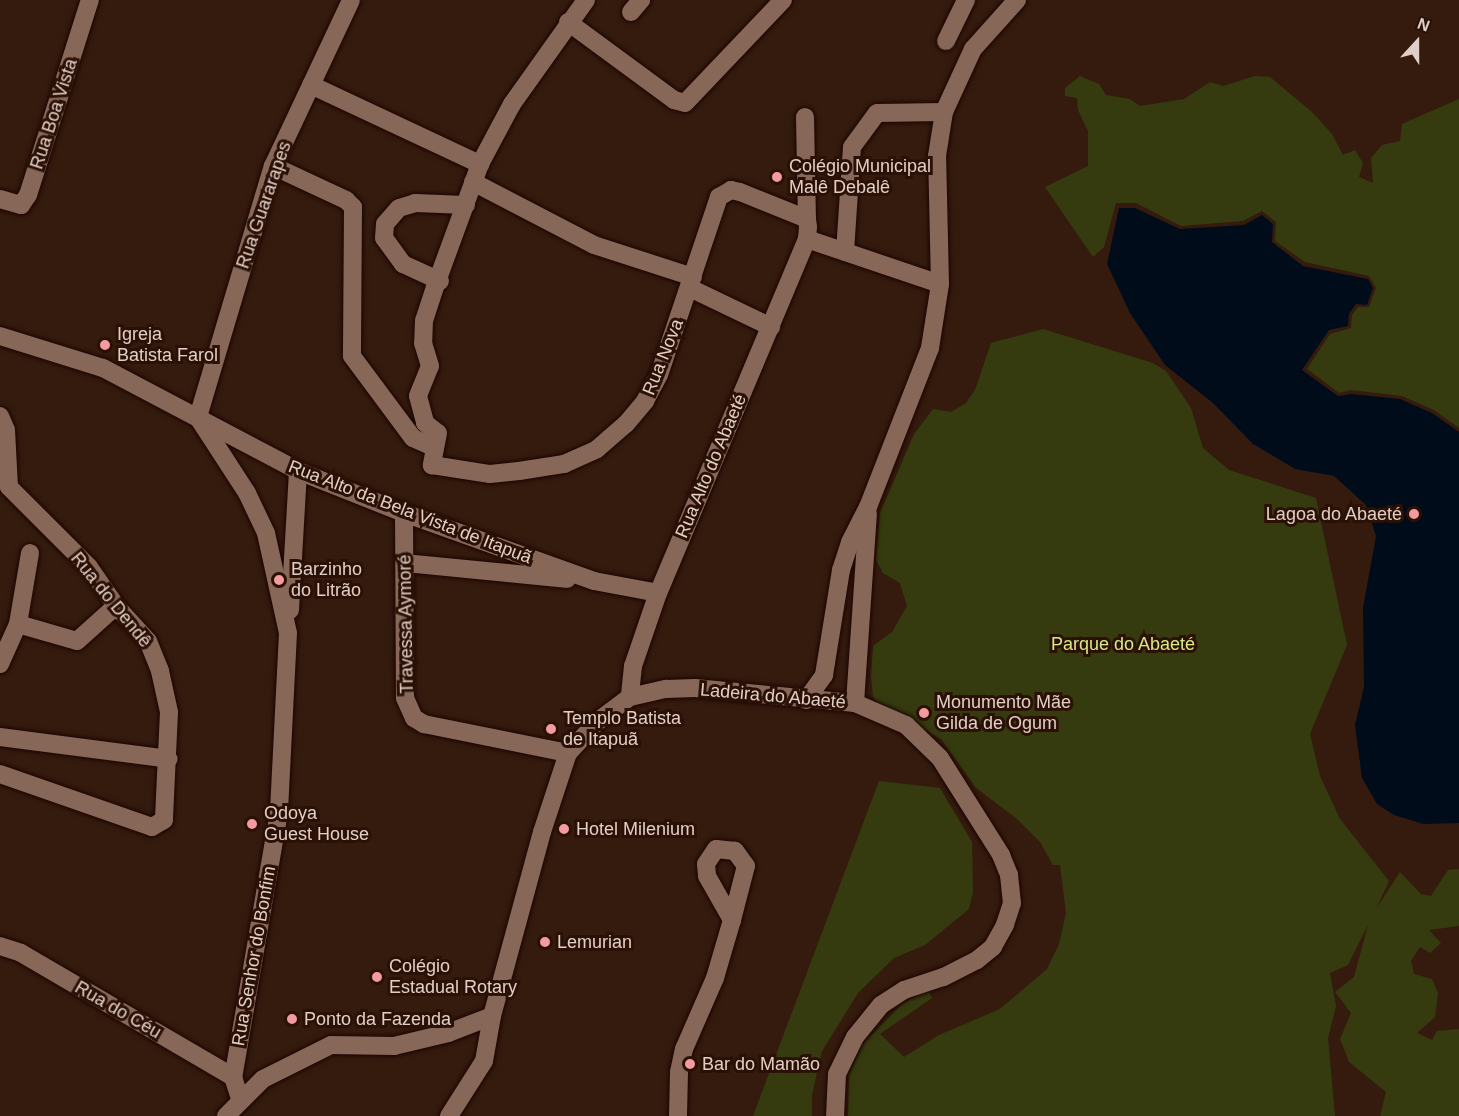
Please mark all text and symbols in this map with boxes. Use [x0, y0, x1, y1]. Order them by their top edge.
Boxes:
north arrow [1387, 12, 1447, 72]
text: N [1415, 15, 1432, 35]
street label: Rua Boa Vista [26, 56, 82, 172]
street label: Rua Guararapes [232, 139, 296, 271]
place label: Colégio Municipal Malê Debalê [789, 156, 931, 198]
marker: Colégio Municipal Malê Debalê [770, 170, 784, 184]
street label: Rua Nova [638, 316, 688, 398]
place label: Igreja Batista Farol [117, 324, 218, 366]
marker: Igreja Batista Farol [98, 338, 112, 352]
street label: Rua Alto do Abaeté [671, 390, 751, 542]
street label: Rua Alto da Bela Vista de Itapuã [285, 455, 535, 569]
place label: Lagoa do Abaeté [1265, 503, 1402, 525]
marker: Lagoa do Abaeté [1407, 507, 1421, 521]
street label: Rua do Dendê [66, 548, 156, 652]
street label: Travessa Aymoré [394, 554, 418, 694]
place label: Barzinho do Litrão [291, 559, 362, 602]
marker: Barzinho do Litrão [272, 573, 286, 587]
park label: Parque do Abaeté [1050, 633, 1196, 655]
street label: Ladeira do Abaeté [699, 679, 847, 713]
place label: Monumento Mãe Gilda de Ogum [936, 692, 1071, 734]
marker: Monumento Mãe Gilda de Ogum [917, 706, 931, 720]
place label: Templo Batista de Itapuã [563, 708, 681, 750]
marker: Templo Batista de Itapuã [544, 722, 558, 736]
place label: Odoya Guest House [264, 803, 369, 846]
marker: Odoya Guest House [245, 817, 259, 831]
place label: Hotel Milenium [576, 818, 695, 840]
marker: Hotel Milenium [557, 822, 571, 836]
street label: Rua Senhor do Bonfim [228, 864, 280, 1048]
place label: Lemurian [557, 931, 632, 953]
marker: Lemurian [538, 935, 552, 949]
place label: Colégio Estadual Rotary [389, 956, 517, 998]
marker: Colégio Estadual Rotary [370, 970, 384, 984]
street label: Rua do Céu [71, 977, 165, 1043]
place label: Ponto da Fazenda [304, 1008, 451, 1030]
marker: Ponto da Fazenda [285, 1012, 299, 1026]
place label: Bar do Mamão [702, 1053, 820, 1075]
marker: Bar do Mamão [683, 1057, 697, 1071]

